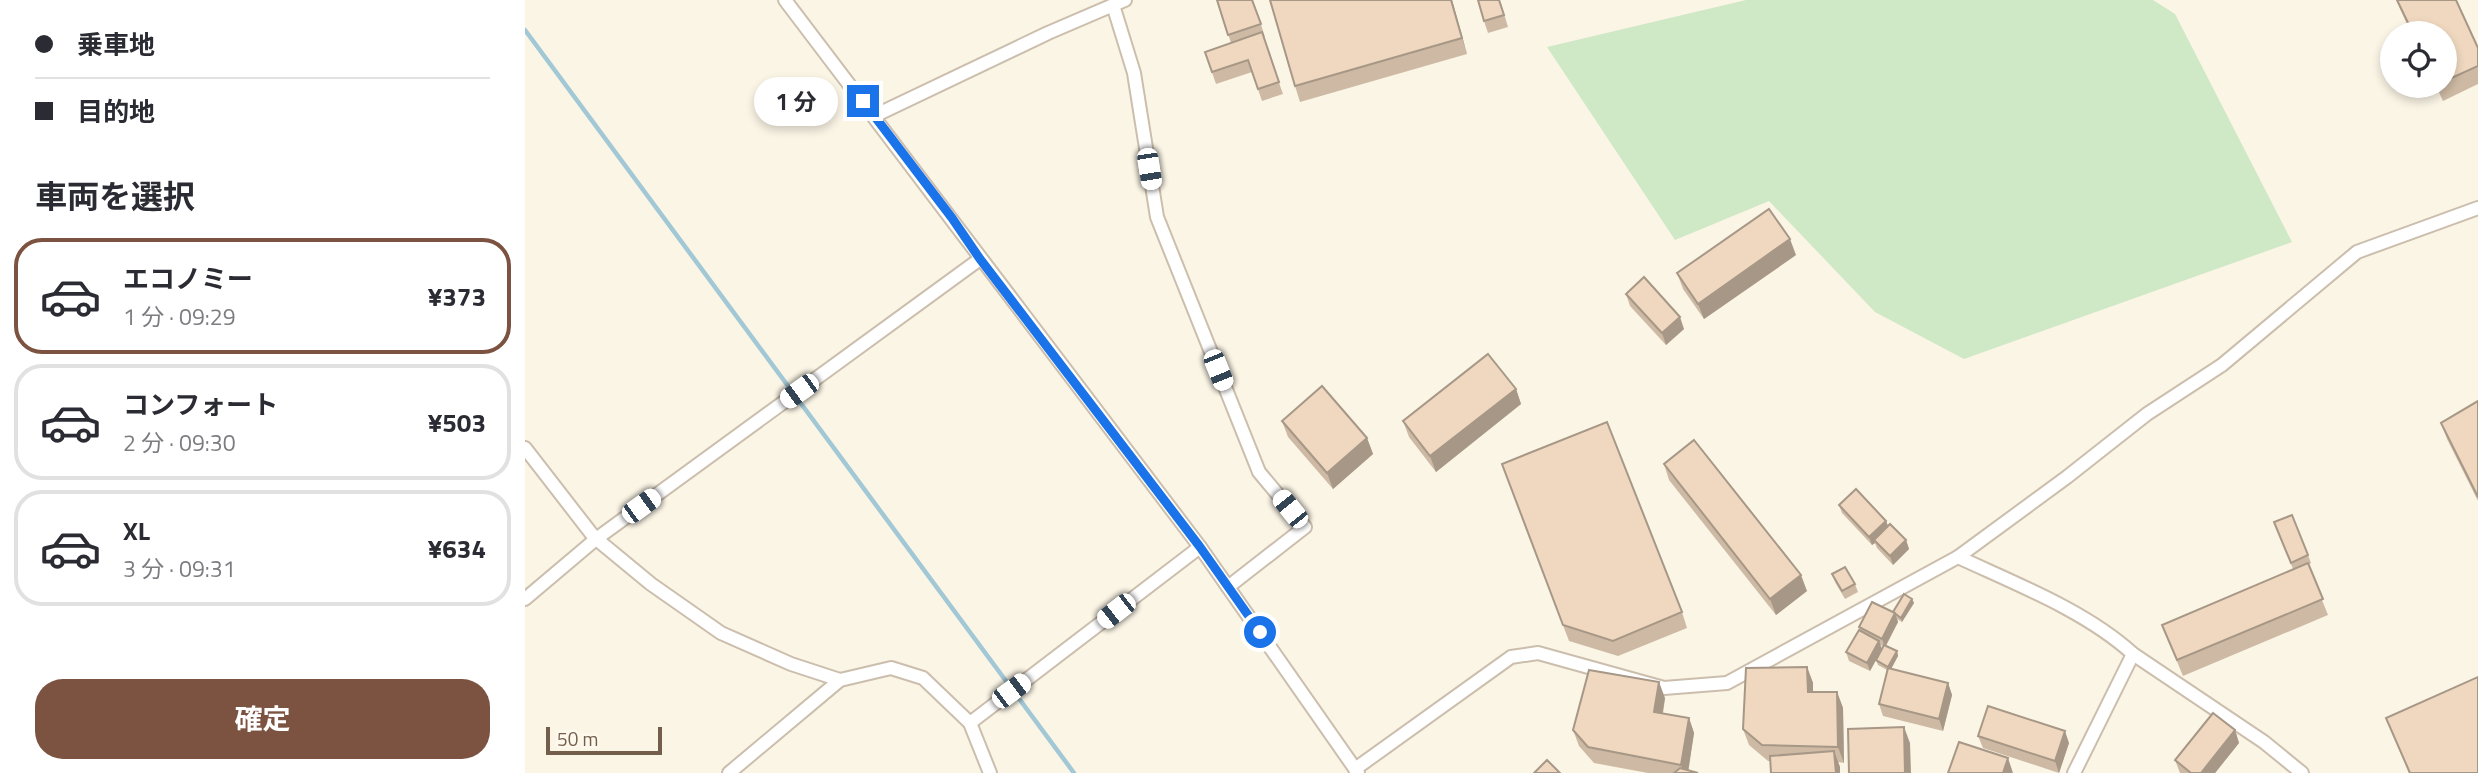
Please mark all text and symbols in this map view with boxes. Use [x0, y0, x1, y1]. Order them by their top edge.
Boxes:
map controls [2380, 21, 2457, 98]
button: locate [2380, 21, 2457, 98]
text: 乗車地 [77, 25, 155, 64]
callout: 1 分 [755, 76, 839, 126]
text: 1 分 [776, 84, 816, 119]
route end [847, 85, 879, 117]
text: 目的地 [77, 92, 155, 131]
car [1136, 147, 1163, 191]
text: 車両を選択 [35, 172, 195, 220]
text: エコノミー [123, 259, 253, 298]
icon: car [39, 265, 102, 328]
text: ¥373 [428, 277, 486, 316]
text: 1 分 · 09:29 [123, 299, 236, 334]
car [1201, 347, 1236, 393]
car [776, 370, 823, 412]
text: コンフォート [123, 385, 278, 424]
icon: car [39, 391, 102, 454]
text: ¥503 [428, 403, 486, 442]
text: 2 分 · 09:30 [123, 425, 236, 460]
car [618, 485, 665, 527]
car [1269, 486, 1312, 532]
text: XL [123, 511, 150, 550]
icon: car [39, 517, 102, 580]
text: ¥634 [428, 529, 486, 568]
text: 3 分 · 09:31 [123, 551, 236, 586]
car [1093, 590, 1140, 632]
route start [1244, 616, 1276, 648]
car [988, 670, 1035, 712]
button: 確定 [35, 679, 490, 759]
scale bar [546, 724, 661, 756]
text: 50 m [557, 724, 598, 753]

